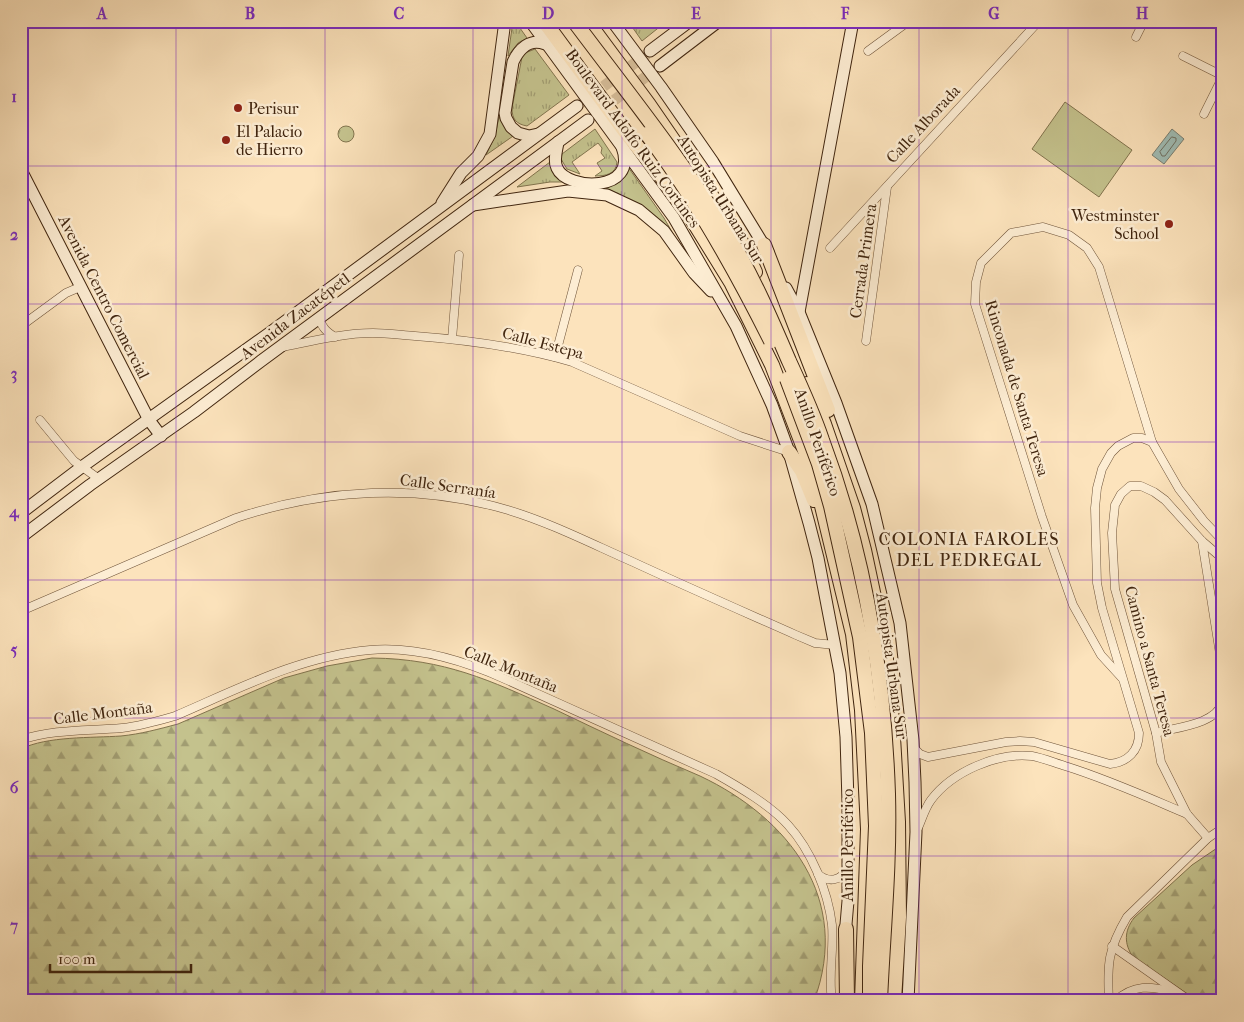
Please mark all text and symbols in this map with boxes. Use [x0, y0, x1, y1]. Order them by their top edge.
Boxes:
text: A [96, 4, 108, 23]
text: B [245, 4, 255, 23]
text: C [394, 4, 405, 23]
text: D [542, 4, 554, 23]
text: E [691, 4, 701, 23]
text: F [840, 4, 850, 23]
text: G [988, 4, 1000, 23]
text: H [1136, 4, 1149, 23]
street label: Boulevard Adolfo Ruiz Cortines [562, 45, 704, 231]
street label: Calle Alborada [882, 81, 964, 167]
text: 1 [11, 87, 17, 106]
place label: Perisur [248, 99, 299, 118]
marker: Perisur [232, 102, 244, 114]
place label: El Palacio de Hierro [236, 122, 303, 159]
street label: Autopista Urbana Sur [673, 130, 768, 267]
marker: El Palacio de Hierro [220, 134, 232, 146]
street label: Cerrada Primera [846, 202, 881, 320]
place label: Westminster School [1070, 206, 1160, 243]
street label: Avenida Centro Comercial [54, 211, 154, 383]
marker: Westminster School [1163, 218, 1175, 230]
text: 2 [10, 225, 18, 244]
street label: Avenida Zacatépetl [236, 268, 354, 364]
street label: Rinconada de Santa Teresa [981, 297, 1053, 479]
street label: Calle Estepa [500, 323, 586, 363]
text: 3 [11, 364, 17, 384]
street label: Anillo Periférico [790, 385, 845, 498]
street label: Calle Serranía [399, 470, 498, 502]
text: 4 [8, 502, 20, 522]
district label: COLONIA FAROLES DEL PEDREGAL [879, 529, 1059, 571]
street label: Camino a Santa Teresa [1121, 584, 1179, 739]
street label: Autopista Urbana Sur [872, 590, 912, 741]
text: 5 [11, 640, 18, 659]
street label: Calle Montaña [461, 642, 561, 697]
street label: Calle Montaña [52, 697, 154, 729]
text: 6 [10, 778, 19, 797]
street label: Anillo Periférico [838, 789, 857, 902]
text: 7 [9, 916, 18, 935]
scale bar [50, 942, 191, 974]
text: 100 m [58, 950, 96, 968]

